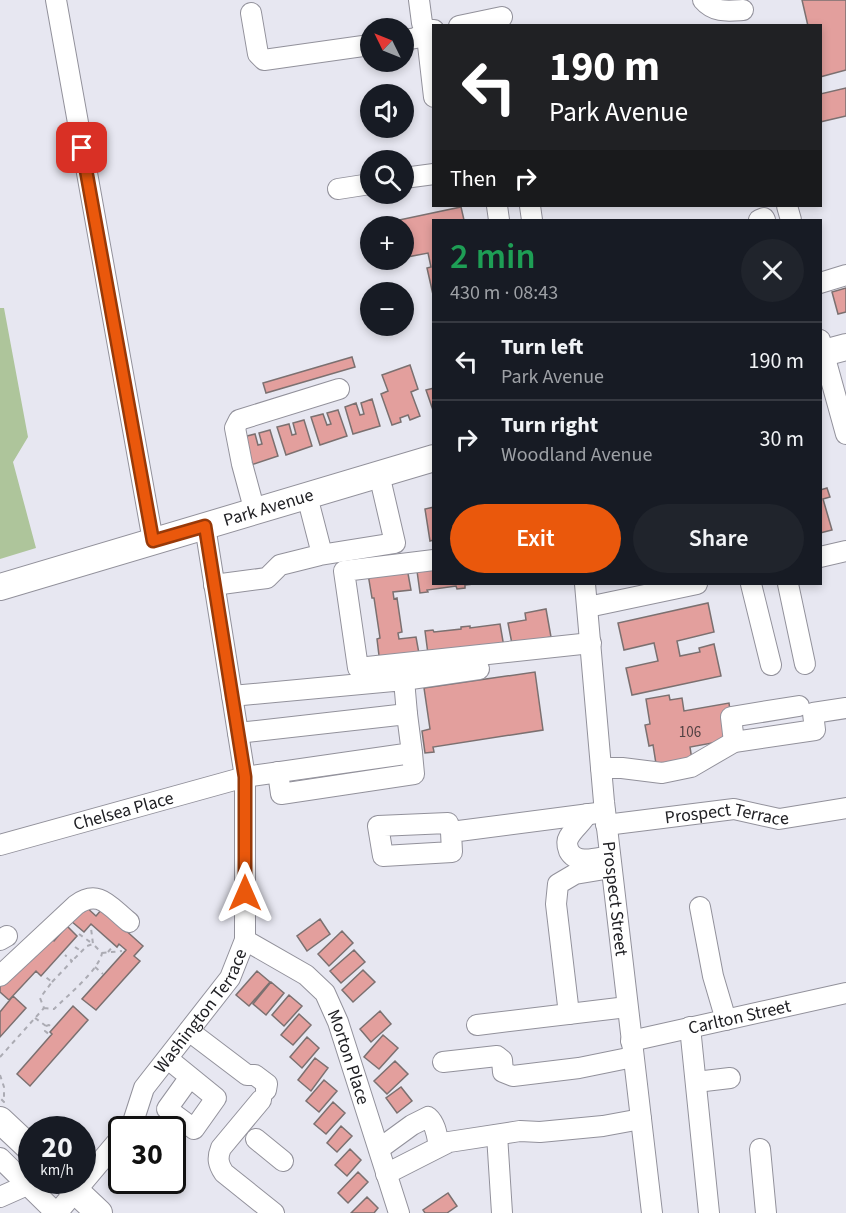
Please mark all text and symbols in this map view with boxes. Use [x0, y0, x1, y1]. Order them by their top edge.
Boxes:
north arrow [360, 18, 414, 72]
map controls [360, 18, 414, 336]
text: 190 m [549, 37, 660, 97]
icon: left [450, 48, 528, 126]
button: sound [360, 84, 414, 138]
text: Park Avenue [549, 93, 688, 132]
pin [56, 122, 107, 173]
icon: arrive [65, 131, 98, 164]
button: search [360, 150, 414, 204]
icon: right [509, 162, 542, 195]
text: Then [450, 163, 497, 195]
button: + [360, 216, 414, 270]
text: 2 min [450, 231, 536, 282]
button: close [741, 239, 804, 302]
text: 430 m · 08:43 [450, 279, 558, 307]
button: − [360, 282, 414, 336]
text: Turn left [501, 331, 583, 363]
icon: left [450, 345, 483, 378]
text: 190 m [749, 345, 804, 377]
text: Park Avenue [501, 363, 604, 391]
text: Turn right [501, 409, 598, 441]
icon: right [450, 423, 483, 456]
text: 30 m [759, 423, 804, 455]
text: Woodland Avenue [501, 441, 652, 469]
street label: Park Avenue [220, 482, 317, 533]
button: Exit [450, 504, 621, 573]
button: Share [633, 504, 804, 573]
house number: 106 [679, 722, 701, 743]
street label: Chelsea Place [70, 785, 177, 837]
street label: Prospect Terrace [663, 797, 791, 832]
street label: Prospect Street [596, 840, 634, 957]
position arrow [213, 861, 277, 925]
street label: Washington Terrace [148, 945, 253, 1078]
street label: Carlton Street [686, 994, 793, 1041]
street label: Morton Place [321, 1006, 376, 1108]
speed limit sign: 30 [108, 1116, 186, 1194]
text: 20 [41, 1126, 73, 1169]
text: km/h [40, 1160, 74, 1181]

